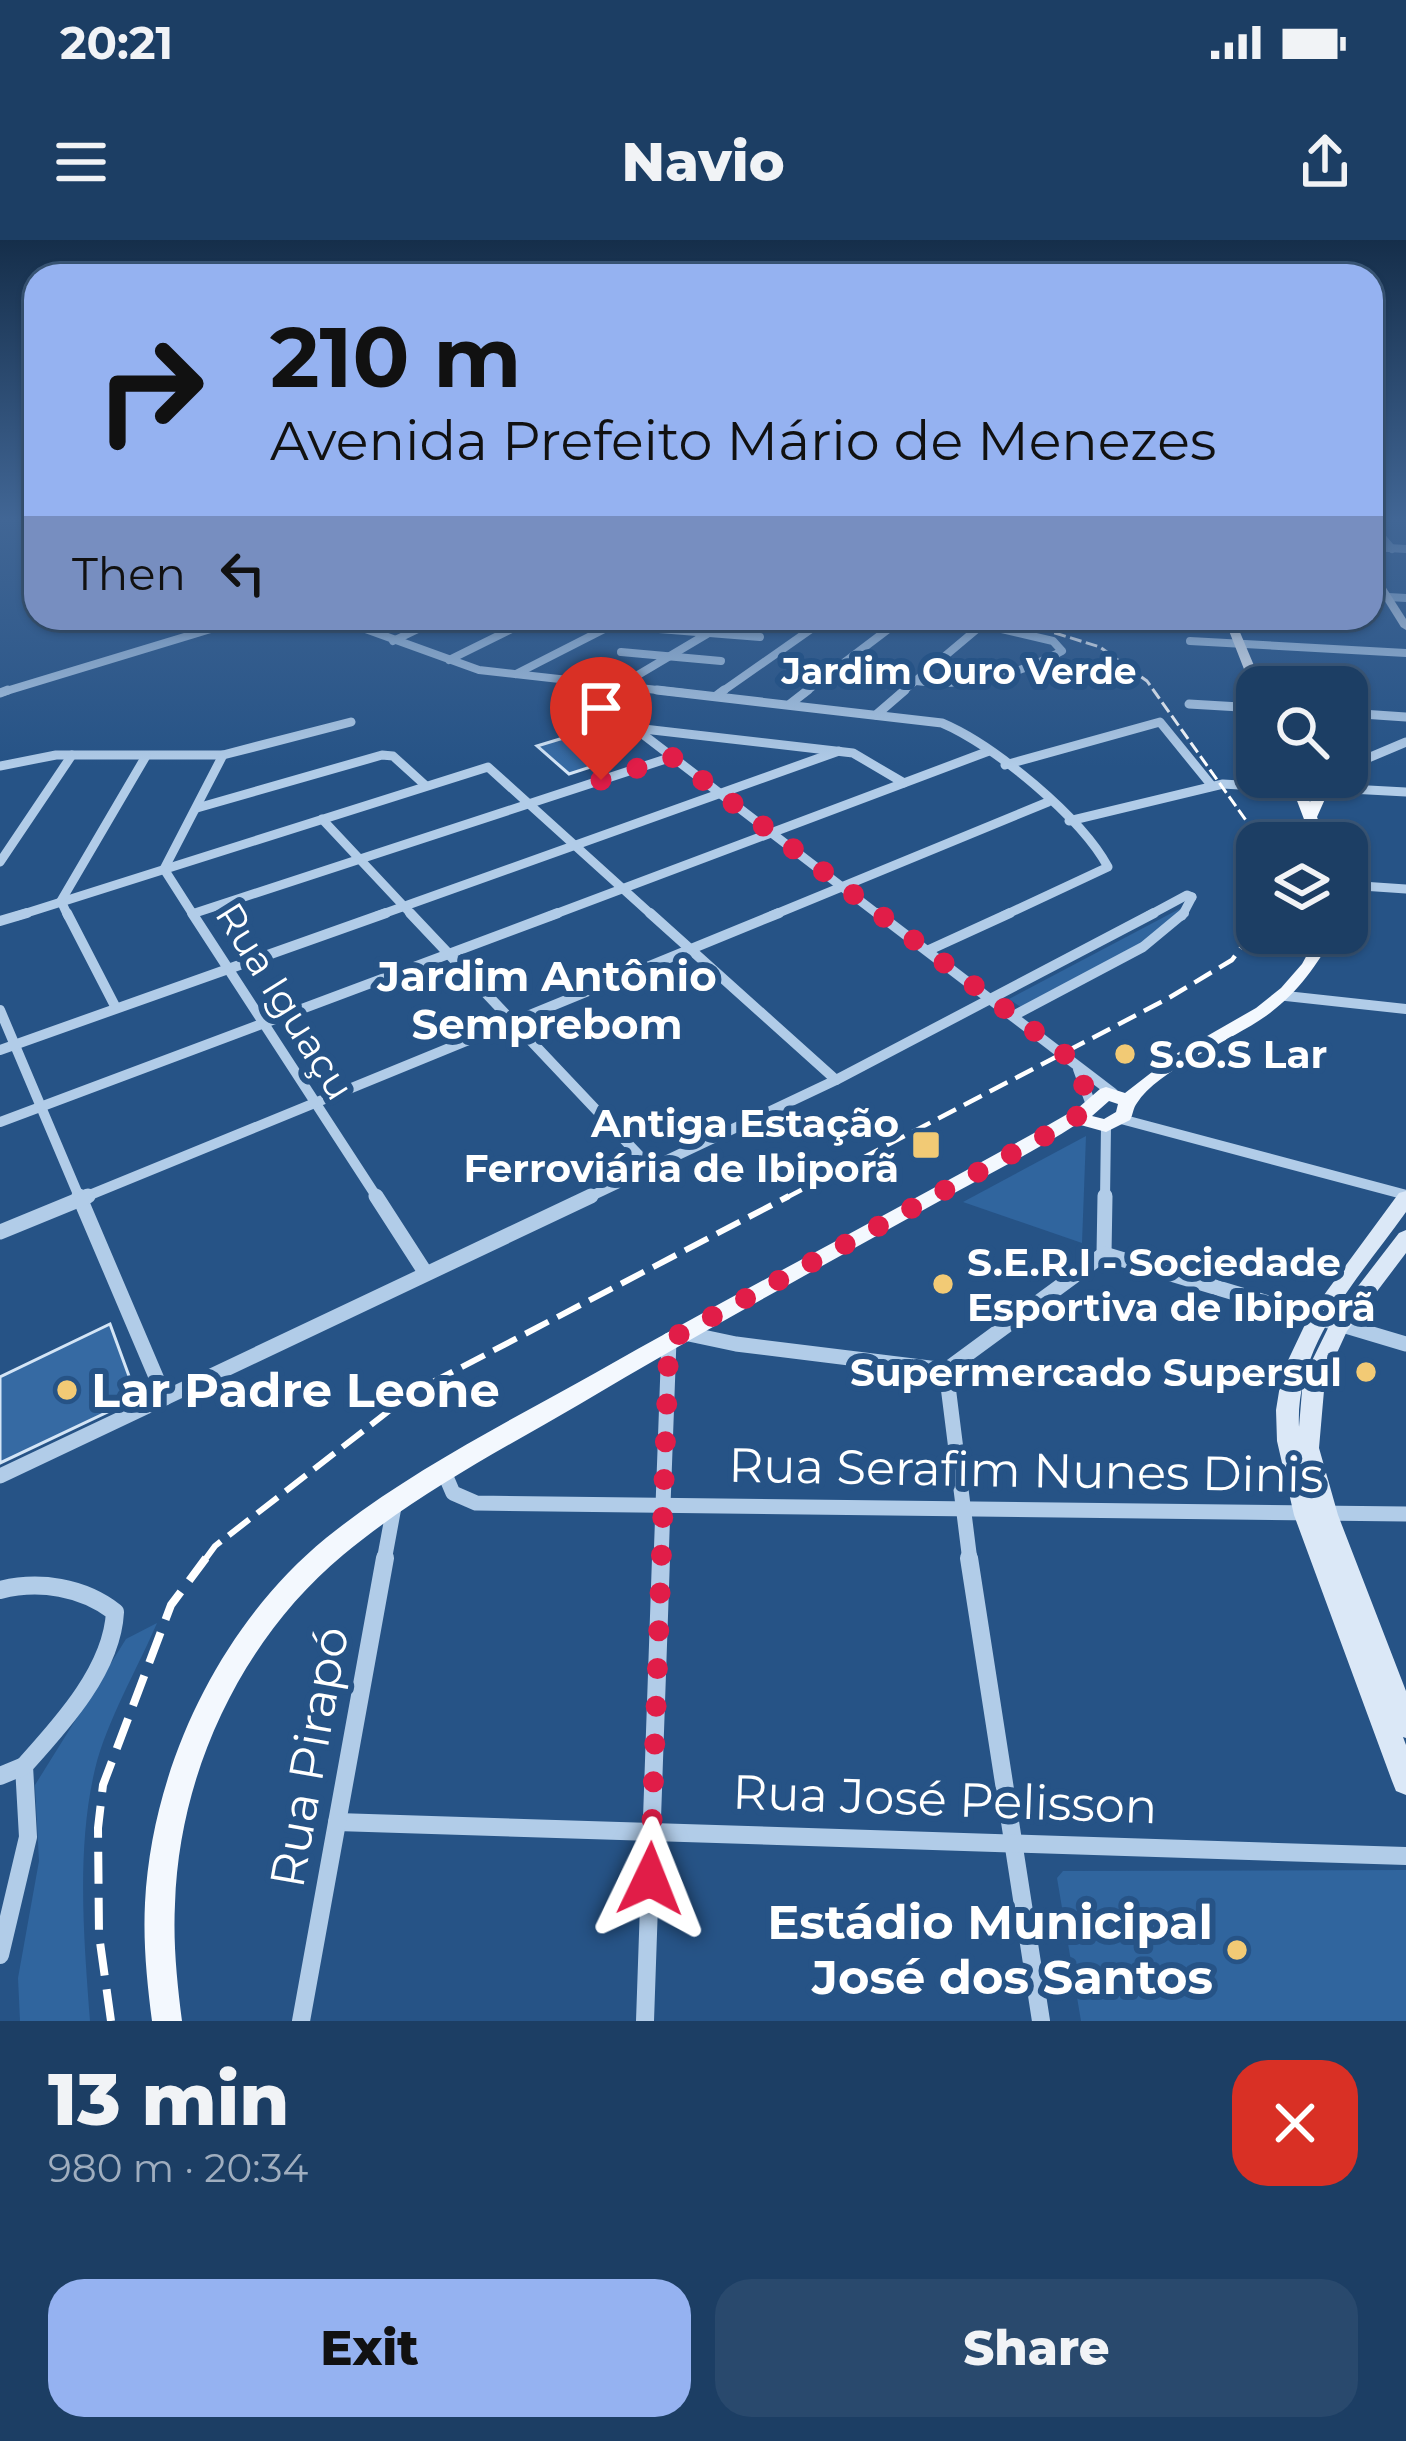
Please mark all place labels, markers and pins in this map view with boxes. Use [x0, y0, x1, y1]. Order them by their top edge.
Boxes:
pin [550, 657, 652, 780]
place label: S.O.S Lar [1149, 1030, 1327, 1078]
marker: S.O.S Lar [1112, 1041, 1138, 1067]
place label: Antiga Estação Ferroviária de Ibiporã [463, 1099, 899, 1192]
marker: Antiga Estação Ferroviária de Ibiporã [910, 1129, 942, 1161]
place label: S.E.R.I - Sociedade Esportiva de Ibiporã [967, 1238, 1376, 1331]
marker: S.E.R.I - Sociedade Esportiva de Ibiporã [930, 1271, 956, 1297]
place label: Supermercado Supersul [850, 1348, 1342, 1396]
marker: Supermercado Supersul [1353, 1359, 1379, 1385]
place label: Lar Padre Leone [91, 1361, 500, 1419]
marker: Lar Padre Leone [54, 1377, 80, 1403]
place label: Estádio Municipal José dos Santos [767, 1893, 1213, 2006]
marker: Estádio Municipal José dos Santos [1224, 1937, 1250, 1963]

